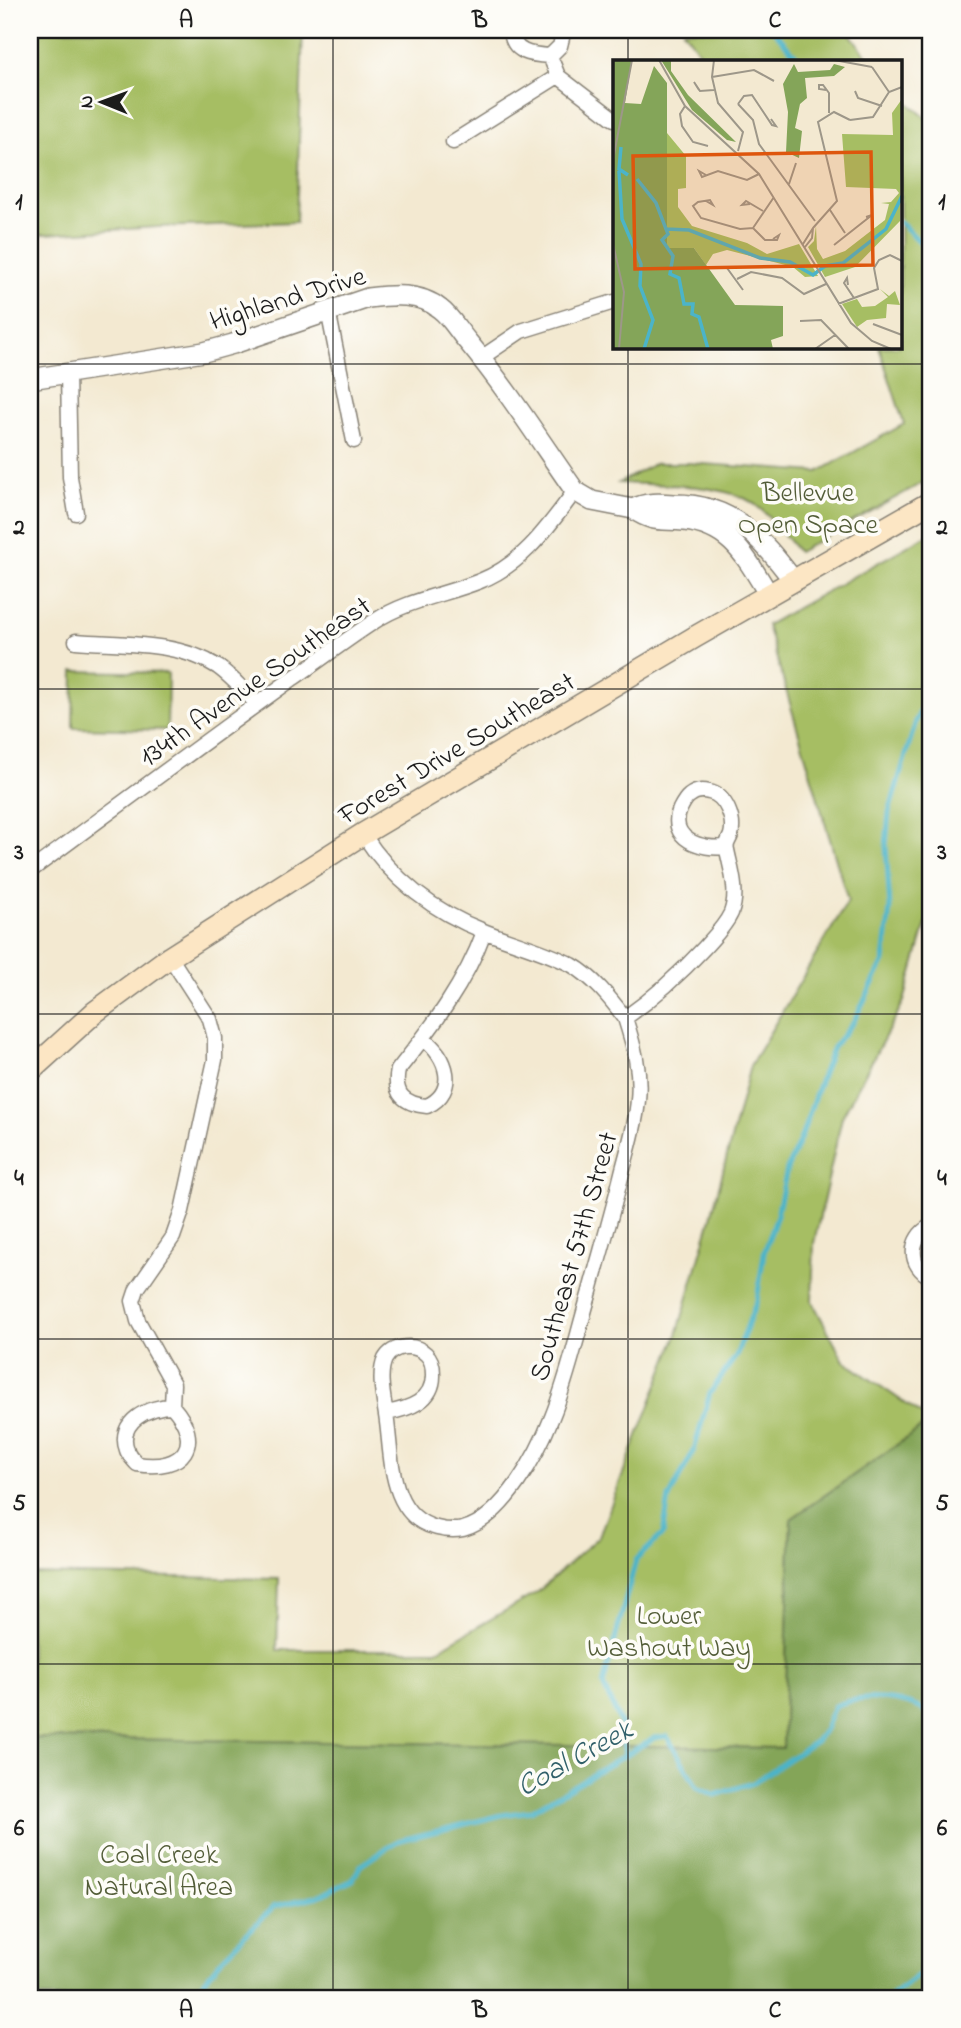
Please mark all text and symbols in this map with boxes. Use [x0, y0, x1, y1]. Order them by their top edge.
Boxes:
text: A [179, 5, 193, 38]
text: B [471, 5, 488, 38]
text: C [769, 5, 782, 38]
inset map [613, 60, 902, 348]
north arrow [66, 66, 136, 136]
text: N [74, 95, 101, 108]
text: 1 [15, 187, 23, 220]
text: 1 [938, 187, 946, 220]
street label: Highland Drive [205, 257, 371, 343]
park label: Bellevue Open Space [738, 474, 879, 547]
text: 2 [12, 512, 25, 545]
text: 2 [935, 512, 948, 545]
street label: 134th Avenue Southeast [132, 587, 380, 779]
street label: Forest Drive Southeast [331, 663, 584, 838]
text: 3 [13, 837, 24, 870]
text: 3 [936, 837, 947, 870]
street label: Southeast 57th Street [520, 1128, 631, 1386]
text: 4 [14, 1163, 24, 1196]
text: 4 [937, 1163, 947, 1196]
text: 5 [12, 1488, 26, 1521]
text: 5 [935, 1488, 949, 1521]
park label: Lower Washout Way [587, 1597, 751, 1670]
water label: Coal Creek [509, 1709, 643, 1810]
text: 6 [14, 1813, 25, 1846]
text: 6 [937, 1813, 948, 1846]
park label: Coal Creek Natural Area [85, 1836, 233, 1909]
text: A [179, 1995, 193, 2028]
text: B [471, 1995, 488, 2028]
text: C [769, 1995, 782, 2028]

